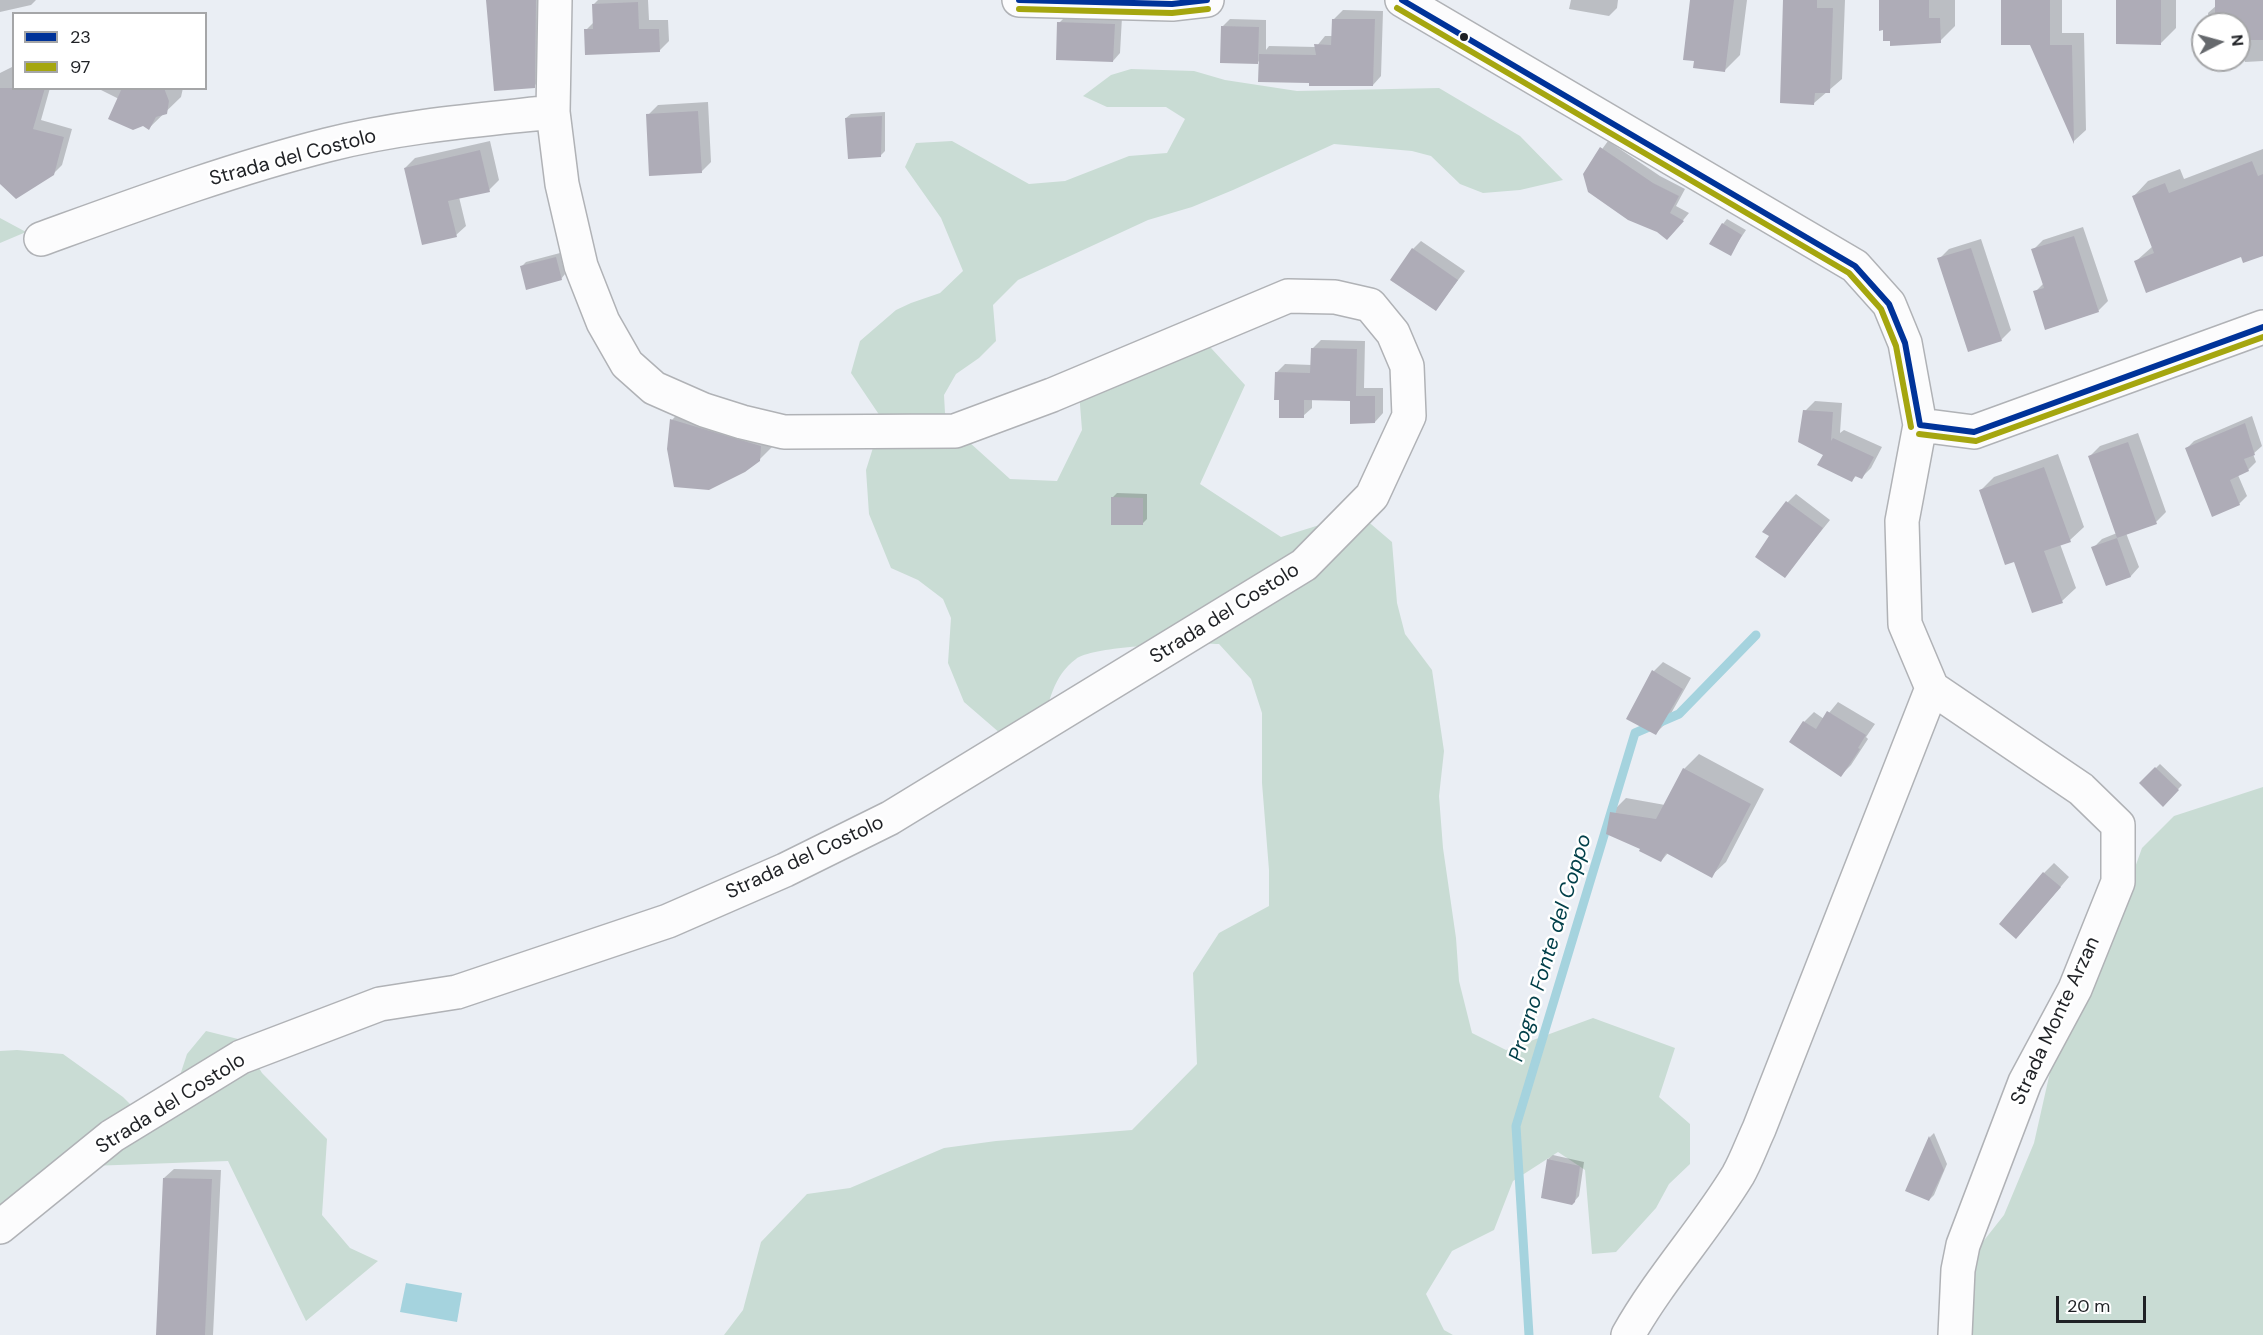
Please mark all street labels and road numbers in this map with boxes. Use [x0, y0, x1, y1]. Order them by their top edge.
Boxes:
street label: Strada del Costolo [207, 124, 379, 192]
street label: Strada del Costolo [1146, 558, 1304, 670]
street label: Strada del Costolo [722, 811, 888, 905]
street label: Strada Monte Arzan [2006, 933, 2106, 1109]
street label: Strada del Costolo [92, 1048, 250, 1160]

